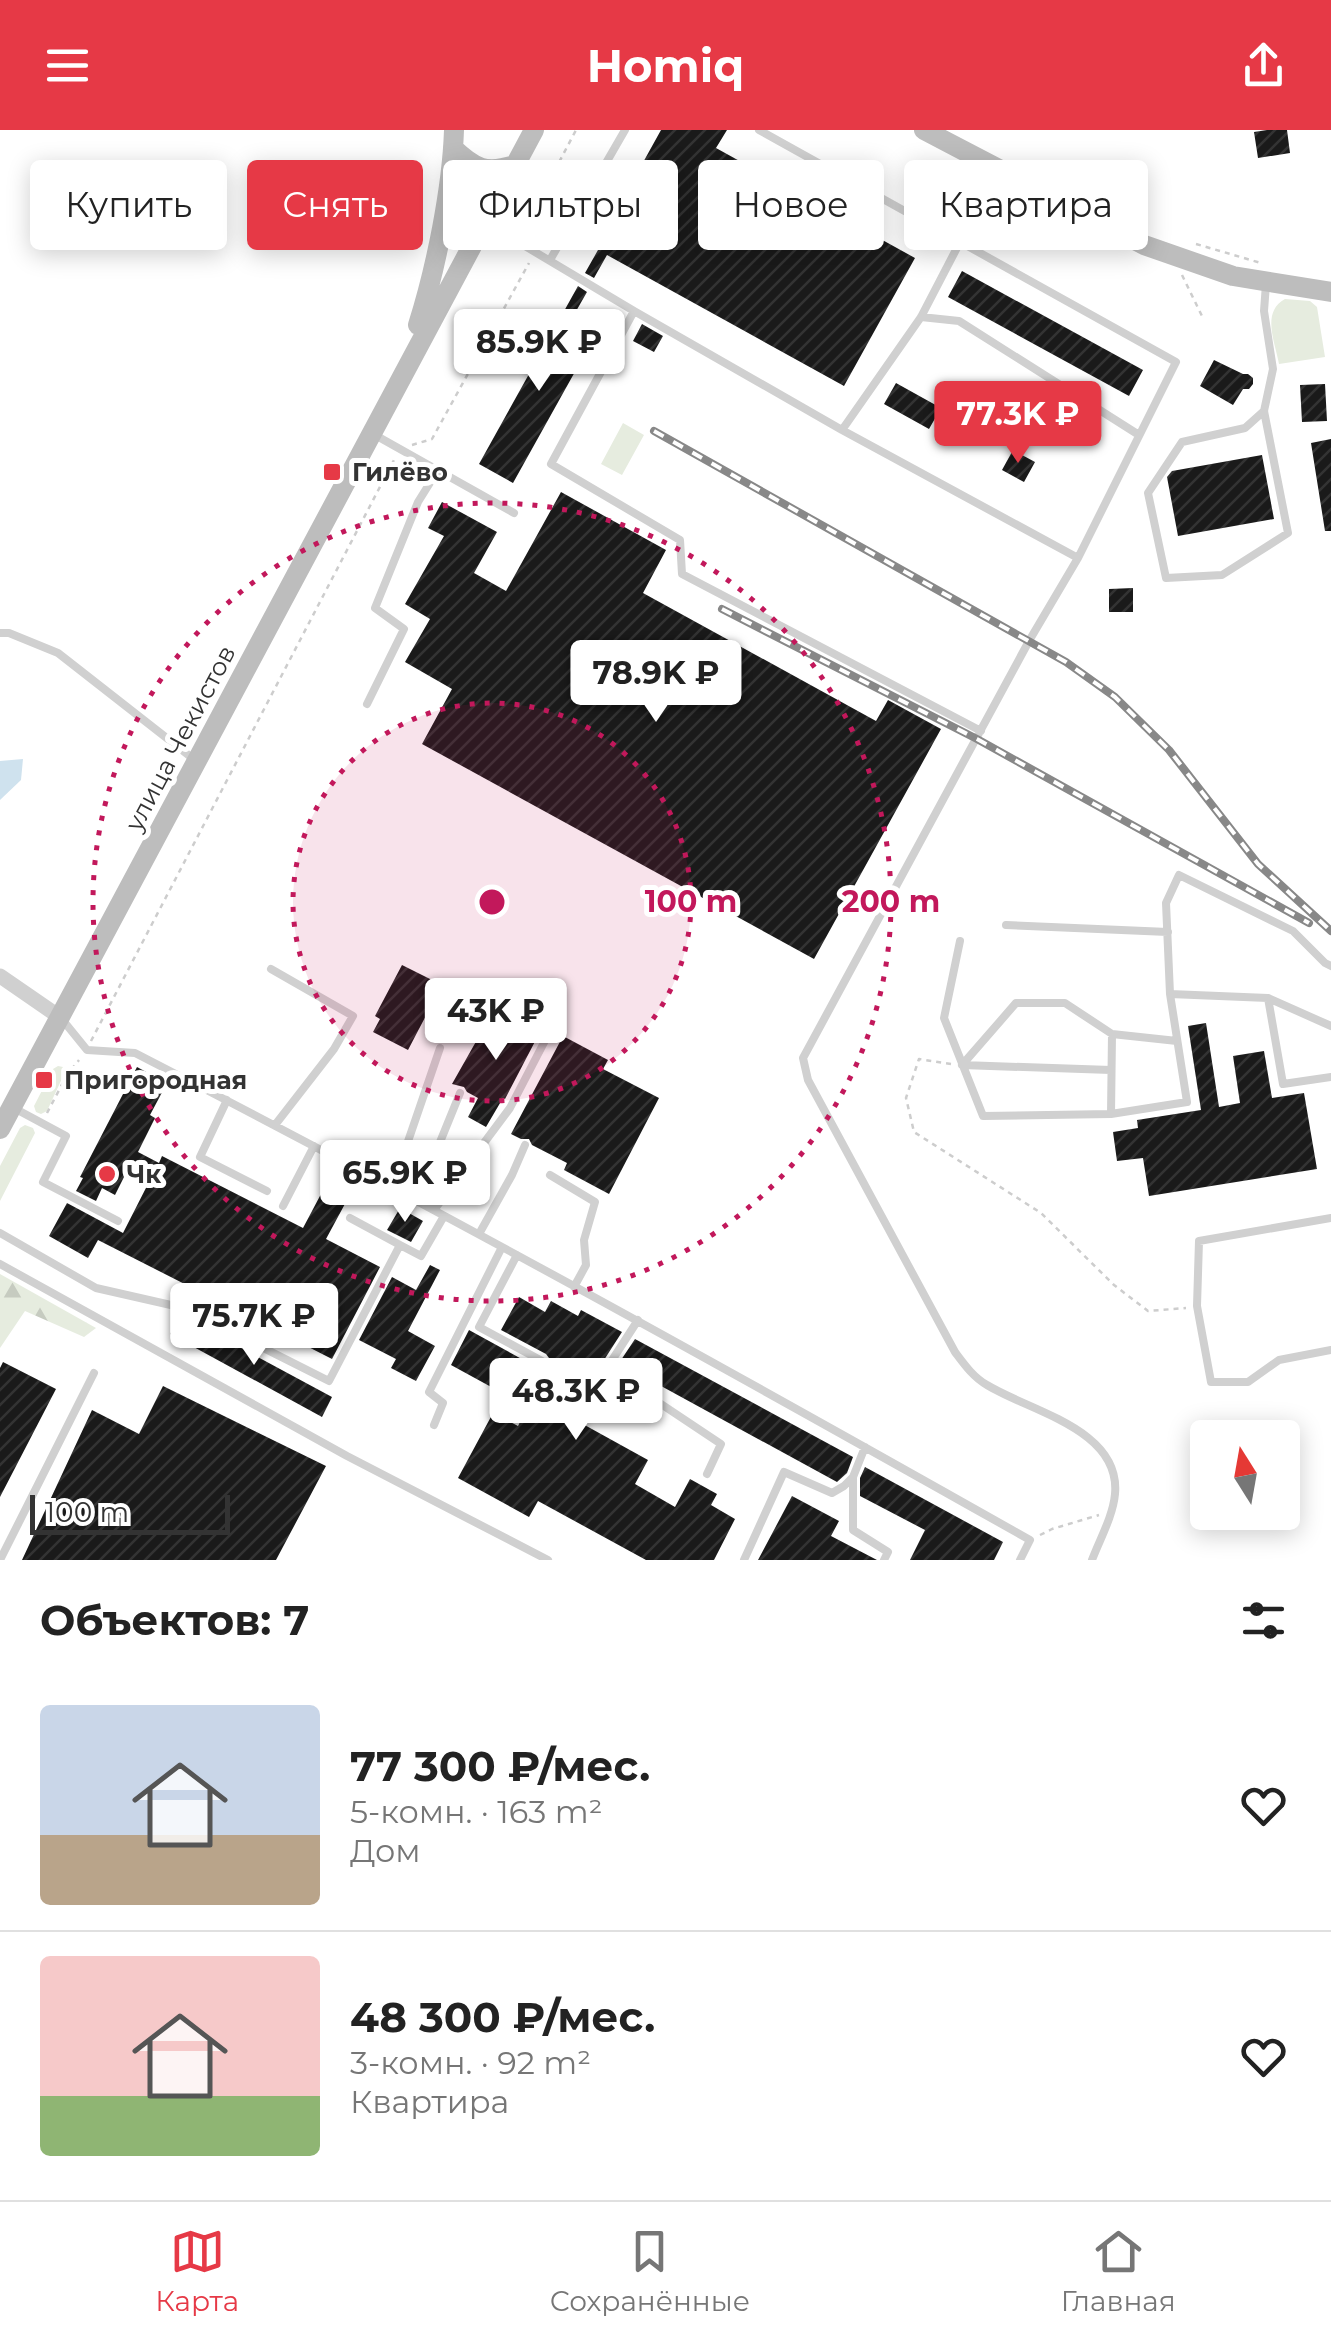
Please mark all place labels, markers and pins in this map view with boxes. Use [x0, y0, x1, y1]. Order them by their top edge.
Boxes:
pin: 85.9K ₽ [447, 309, 631, 394]
pin: 77.3K ₽ [926, 381, 1110, 466]
place label: Гилёво [352, 457, 448, 487]
marker: Гилёво [321, 461, 343, 483]
pin: 78.9K ₽ [564, 640, 748, 725]
centre of rings [474, 884, 510, 920]
pin: 43K ₽ [426, 978, 566, 1063]
place label: Пригородная [64, 1065, 247, 1095]
marker: Пригородная [33, 1069, 55, 1091]
pin: 65.9K ₽ [313, 1140, 497, 1225]
place label: Чк [127, 1159, 161, 1189]
marker: Чк [96, 1163, 118, 1185]
pin: 75.7K ₽ [162, 1283, 346, 1368]
pin: 48.3K ₽ [484, 1358, 668, 1443]

